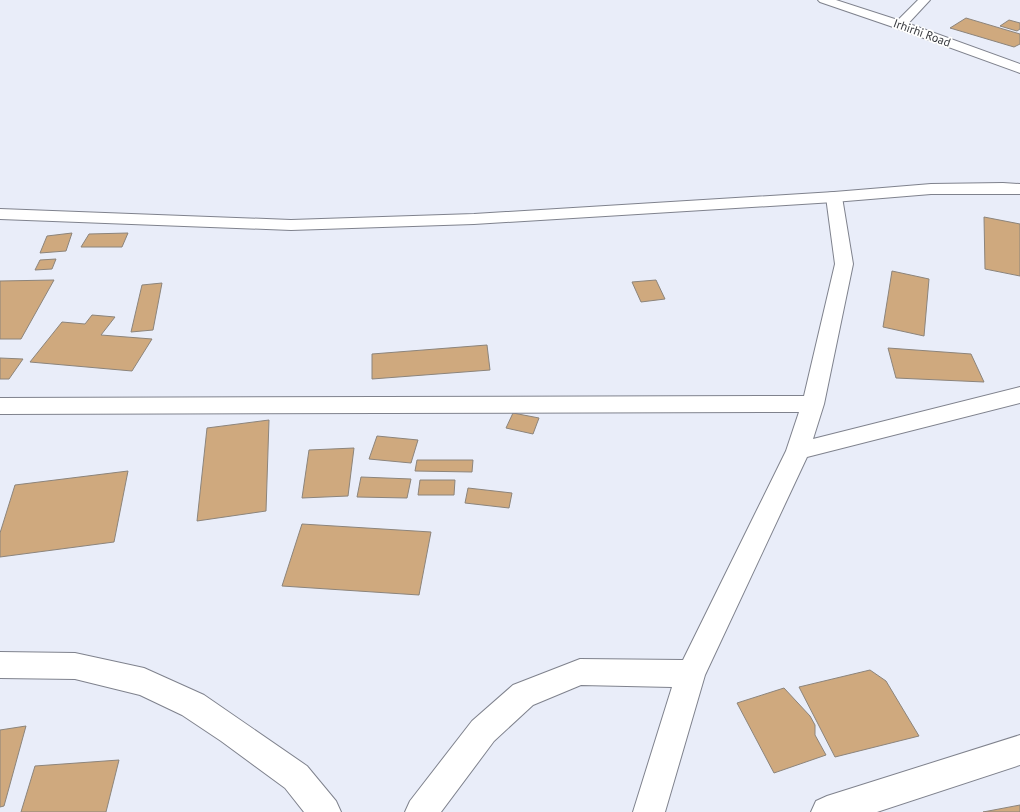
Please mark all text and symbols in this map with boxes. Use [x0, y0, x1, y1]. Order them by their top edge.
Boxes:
street label: Irhirhi Road [891, 15, 953, 50]

